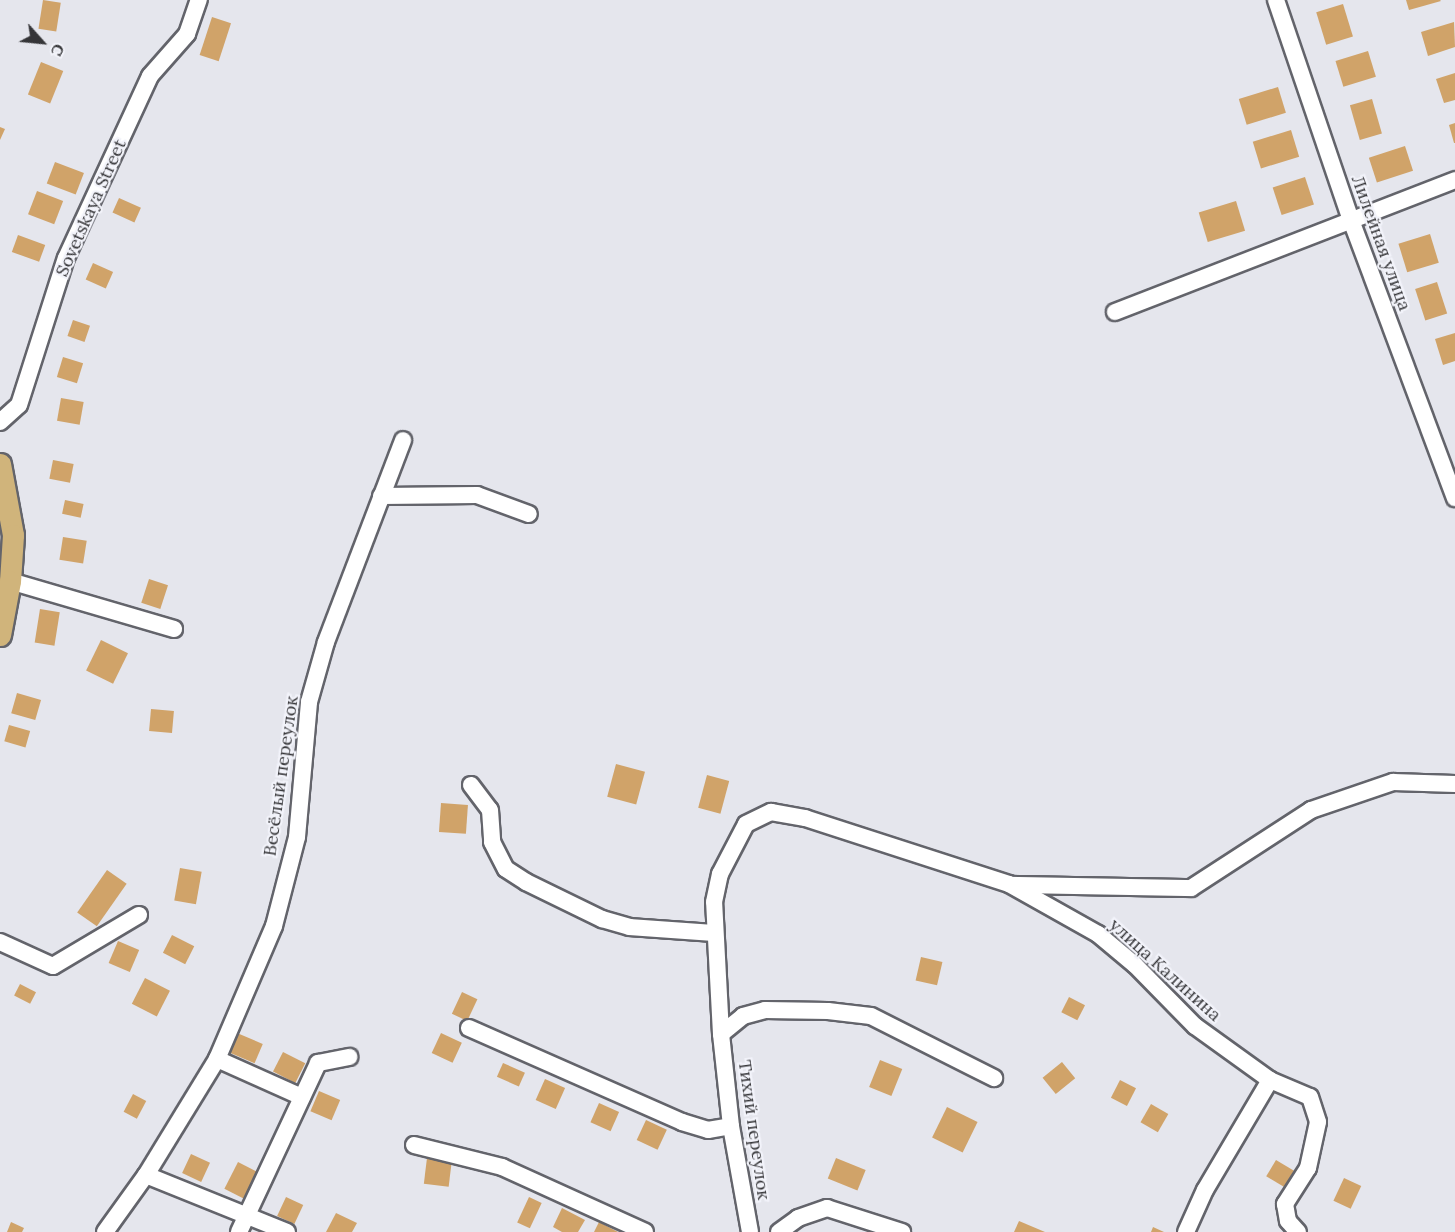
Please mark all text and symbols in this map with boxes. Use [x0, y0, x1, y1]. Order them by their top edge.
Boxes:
north arrow [12, 12, 72, 72]
text: С [47, 41, 69, 60]
street label: Sovetskaya Street [51, 136, 131, 280]
street label: Лилейная улица [1347, 172, 1415, 314]
street label: Весёлый переулок [259, 694, 303, 858]
street label: улица Калинина [1105, 914, 1225, 1026]
street label: Тихий переулок [733, 1059, 775, 1201]

